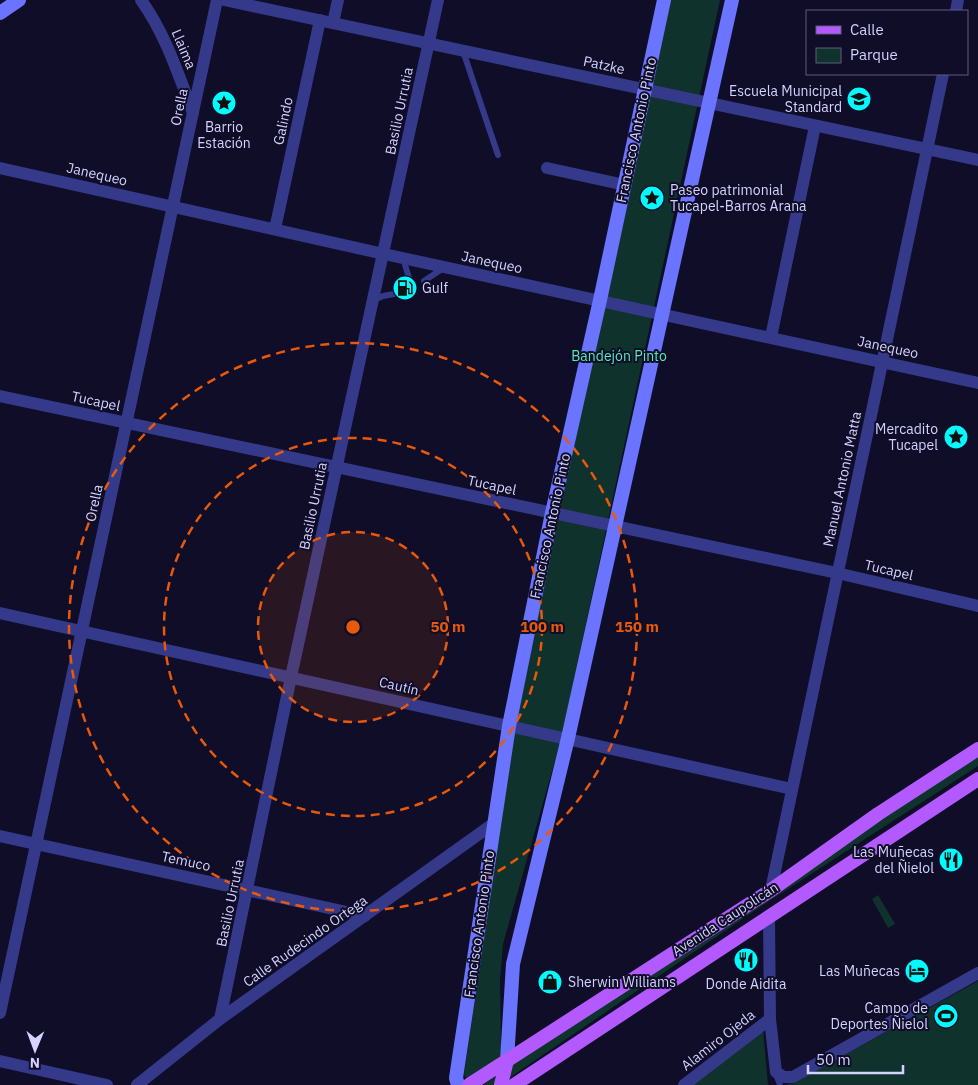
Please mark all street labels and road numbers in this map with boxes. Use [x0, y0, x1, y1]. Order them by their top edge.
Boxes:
street label: Llaima [168, 26, 201, 72]
street label: Patzke [582, 52, 627, 78]
street label: Francisco Antonio Pinto [612, 55, 660, 204]
street label: Basilio Urrutia [381, 65, 417, 156]
street label: Orella [166, 86, 192, 127]
street label: Galindo [269, 95, 297, 147]
street label: Janequeo [65, 158, 129, 190]
street label: Janequeo [460, 247, 524, 277]
street label: Janequeo [856, 332, 920, 362]
street label: Tucapel [70, 387, 122, 415]
street label: Manuel Antonio Matta [819, 409, 865, 548]
street label: Francisco Antonio Pinto [526, 451, 574, 600]
street label: Basilio Urrutia [295, 460, 331, 551]
street label: Tucapel [466, 471, 518, 499]
street label: Orella [81, 482, 107, 523]
street label: Tucapel [863, 556, 915, 584]
street label: Cautín [377, 673, 421, 699]
street label: Temuco [160, 847, 212, 875]
street label: Francisco Antonio Pinto [460, 849, 498, 999]
street label: Basilio Urrutia [212, 857, 248, 948]
street label: Avenida Caupolicán [668, 878, 782, 960]
street label: Calle Rudecindo Ortega [239, 891, 371, 991]
street label: Alamiro Ojeda [677, 1005, 759, 1074]

